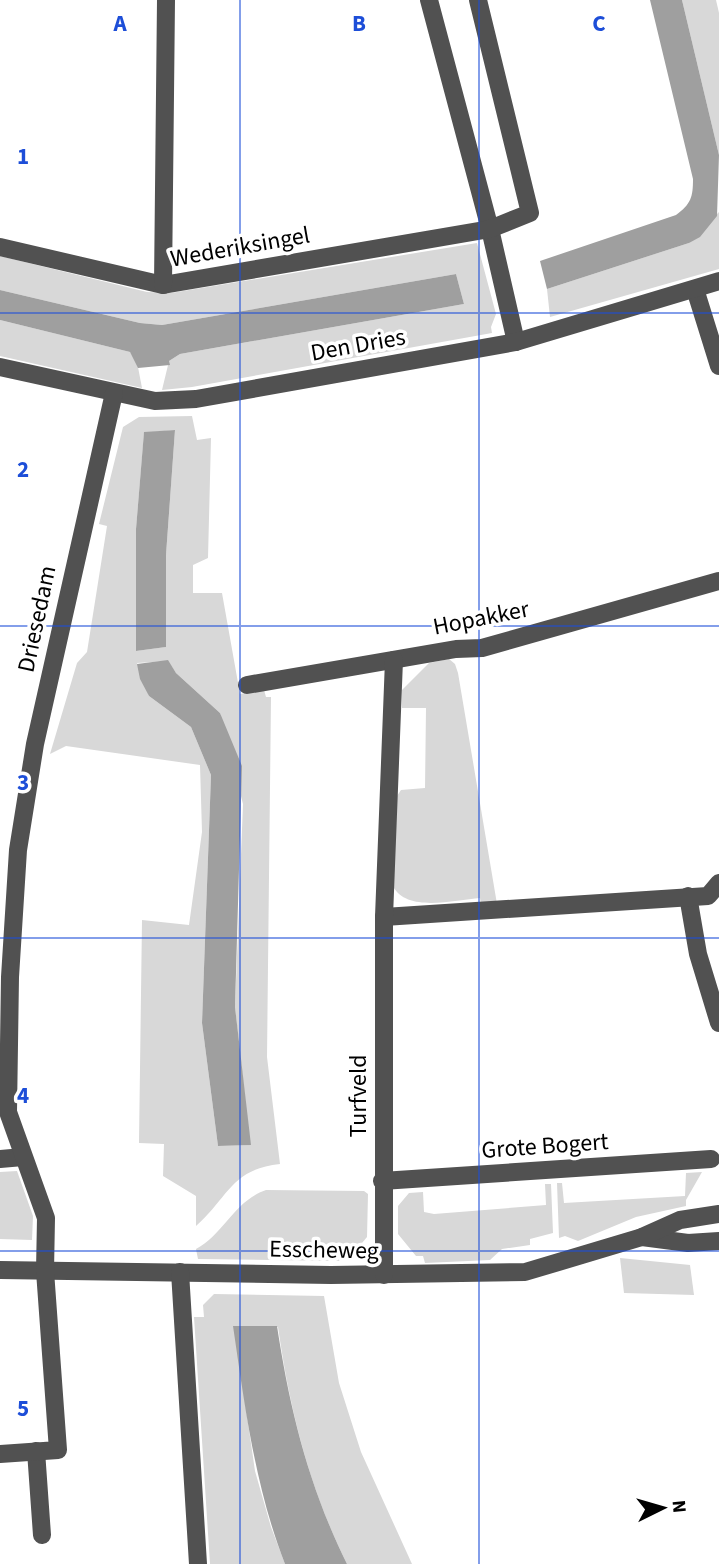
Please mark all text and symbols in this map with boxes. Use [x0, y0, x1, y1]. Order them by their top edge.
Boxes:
text: A [112, 7, 127, 40]
text: B [352, 7, 366, 40]
text: C [592, 7, 606, 40]
text: 1 [17, 140, 29, 173]
street label: Wederiksingel [168, 218, 312, 276]
street label: Den Dries [308, 319, 408, 371]
text: 2 [17, 453, 29, 486]
street label: Driesedam [9, 562, 65, 676]
street label: Hopakker [430, 591, 533, 644]
text: 3 [17, 766, 29, 799]
street label: Turfveld [341, 1055, 376, 1137]
text: 4 [17, 1079, 29, 1112]
street label: Grote Bogert [480, 1124, 610, 1168]
street label: Esscheweg [269, 1232, 379, 1268]
text: 5 [17, 1392, 29, 1425]
north arrow [628, 1473, 698, 1543]
text: N [664, 1499, 692, 1514]

